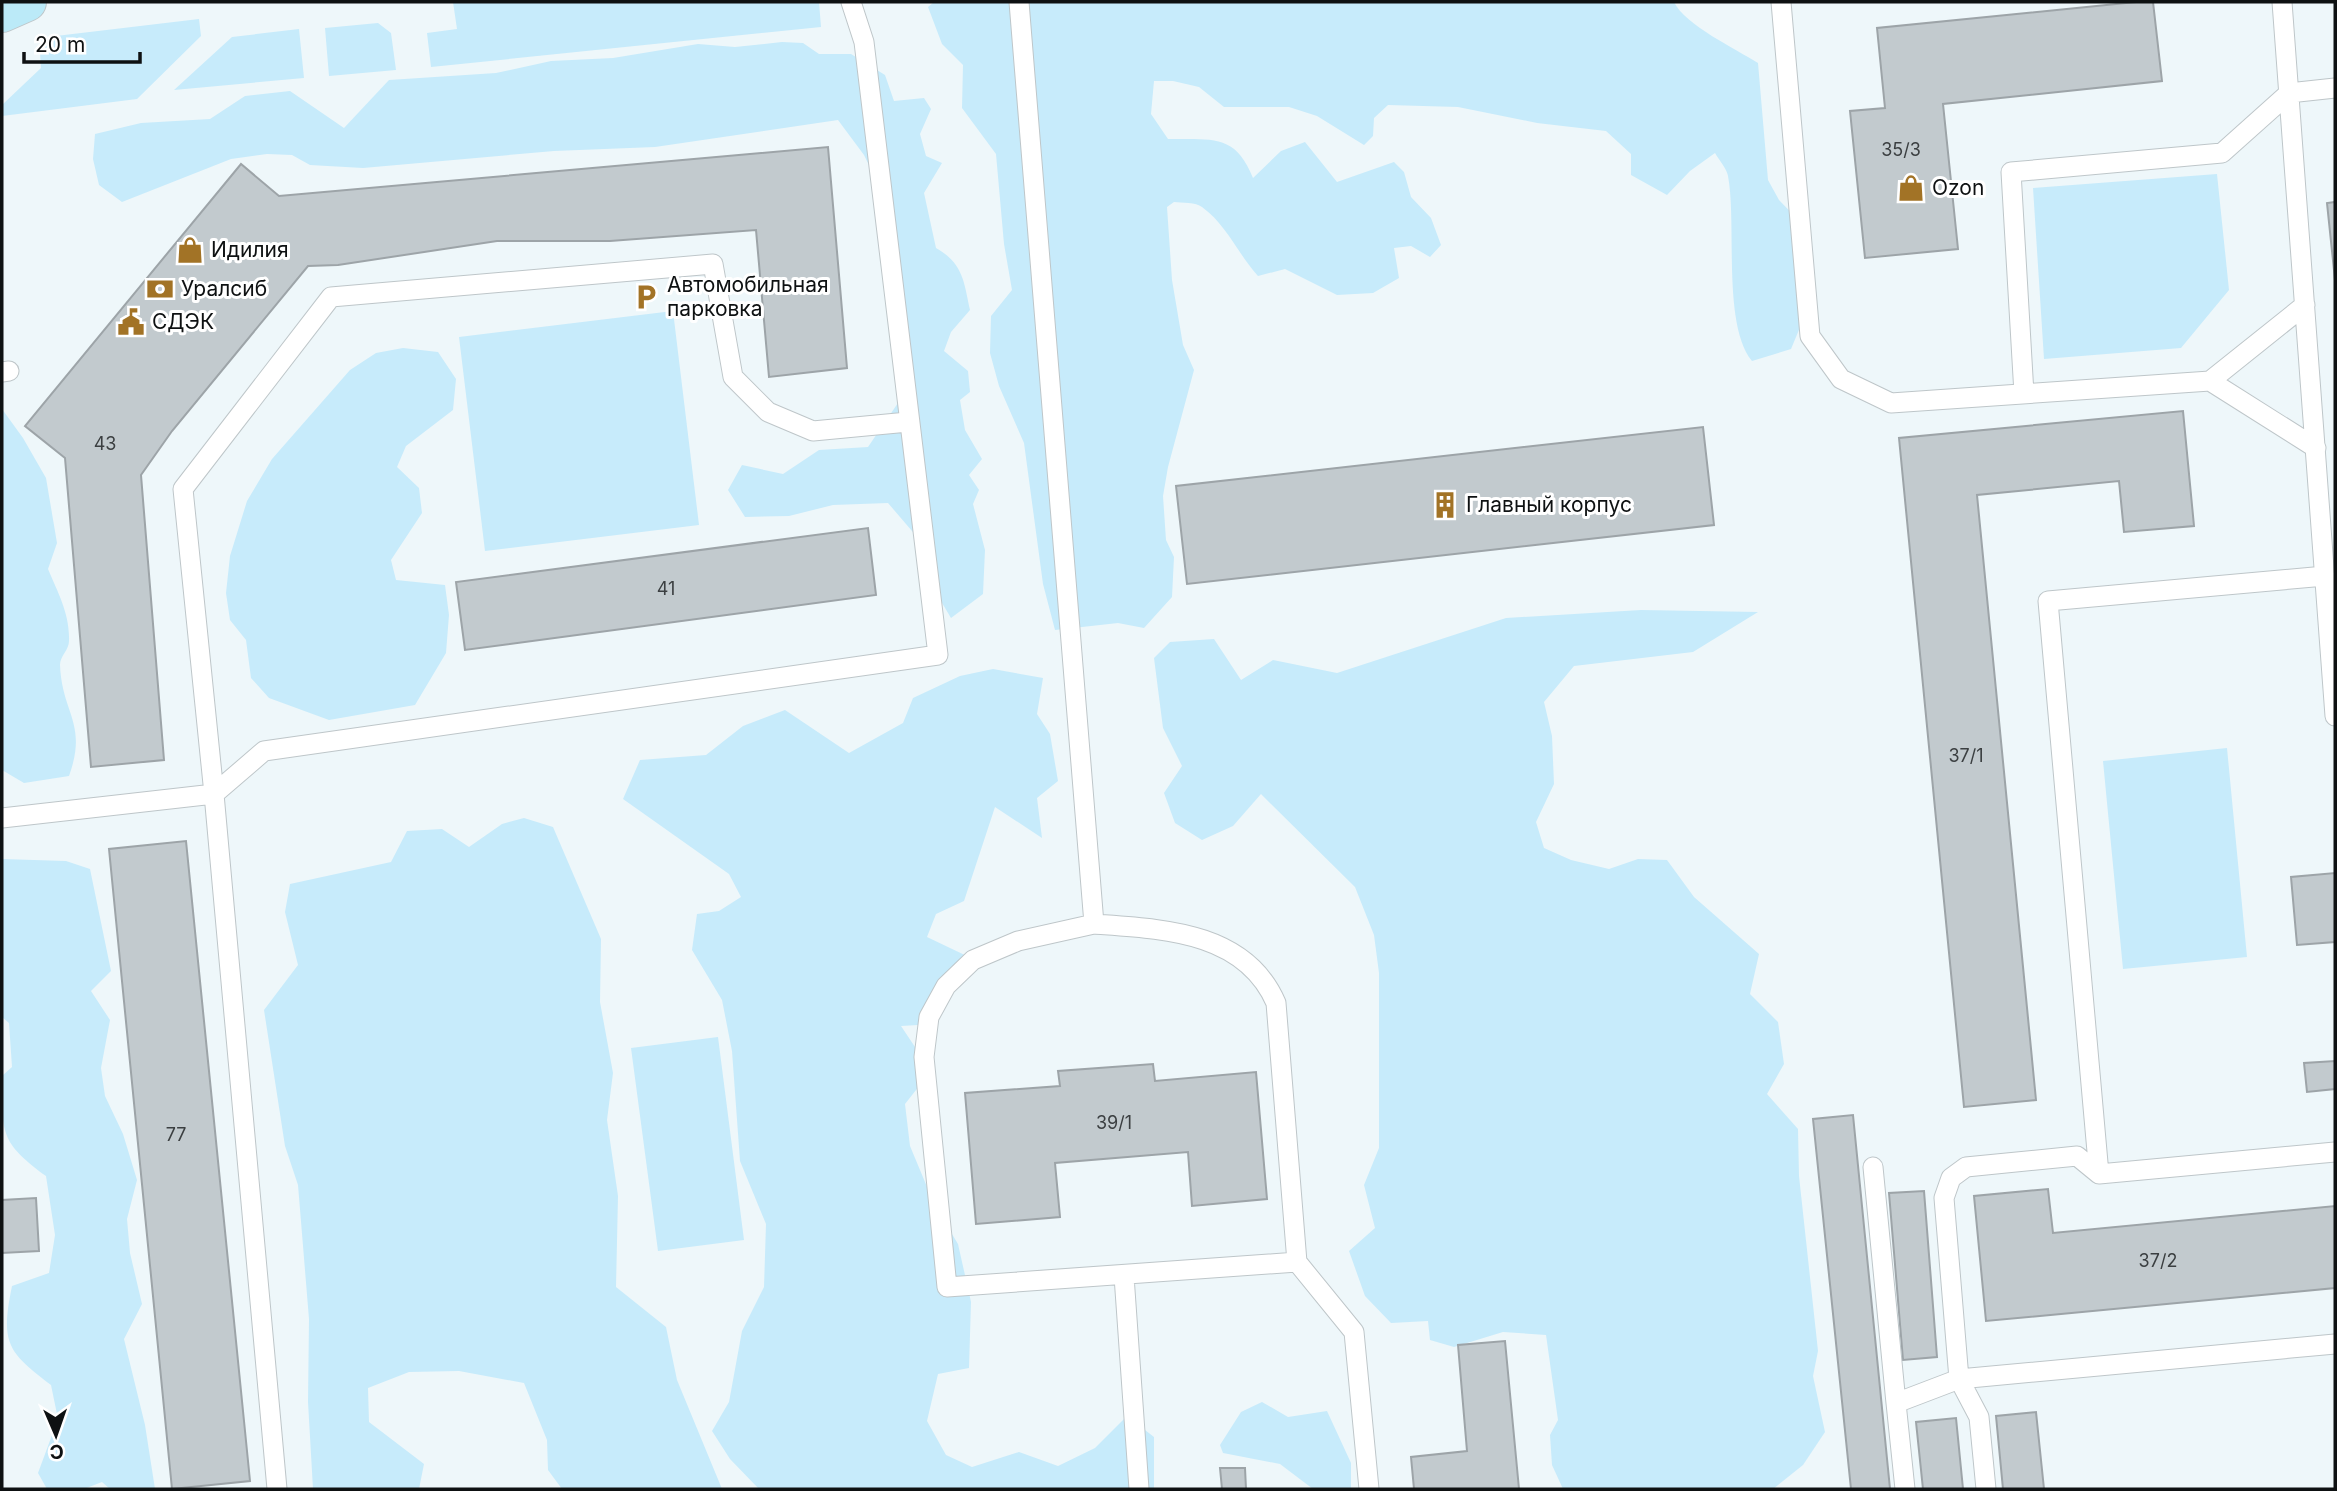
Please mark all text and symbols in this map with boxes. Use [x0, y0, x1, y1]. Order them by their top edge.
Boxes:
scale bar [24, 21, 140, 65]
text: 20 m [35, 32, 85, 57]
house number: 35/3 [1881, 139, 1921, 160]
shop icon: Ozon [1896, 173, 1926, 203]
place label: Ozon [1932, 175, 1984, 200]
shop icon: Идилия [175, 235, 205, 265]
place label: Идилия [211, 237, 289, 262]
place label: Автомобильная парковка [667, 272, 829, 321]
bank icon: Уралсиб [145, 274, 175, 304]
place label: Уралсиб [181, 276, 267, 301]
parking icon: Автомобильная парковка [631, 282, 661, 312]
public building icon: СДЭК [116, 307, 146, 337]
place label: СДЭК [152, 309, 214, 334]
house number: 43 [94, 433, 116, 454]
building icon: Главный корпус [1430, 490, 1460, 520]
place label: Главный корпус [1466, 492, 1632, 517]
house number: 41 [657, 578, 675, 599]
house number: 37/1 [1948, 745, 1984, 766]
house number: 39/1 [1096, 1112, 1132, 1133]
house number: 77 [166, 1124, 186, 1145]
house number: 37/2 [2139, 1250, 2177, 1271]
north arrow [21, 1400, 91, 1470]
text: С [49, 1440, 64, 1463]

